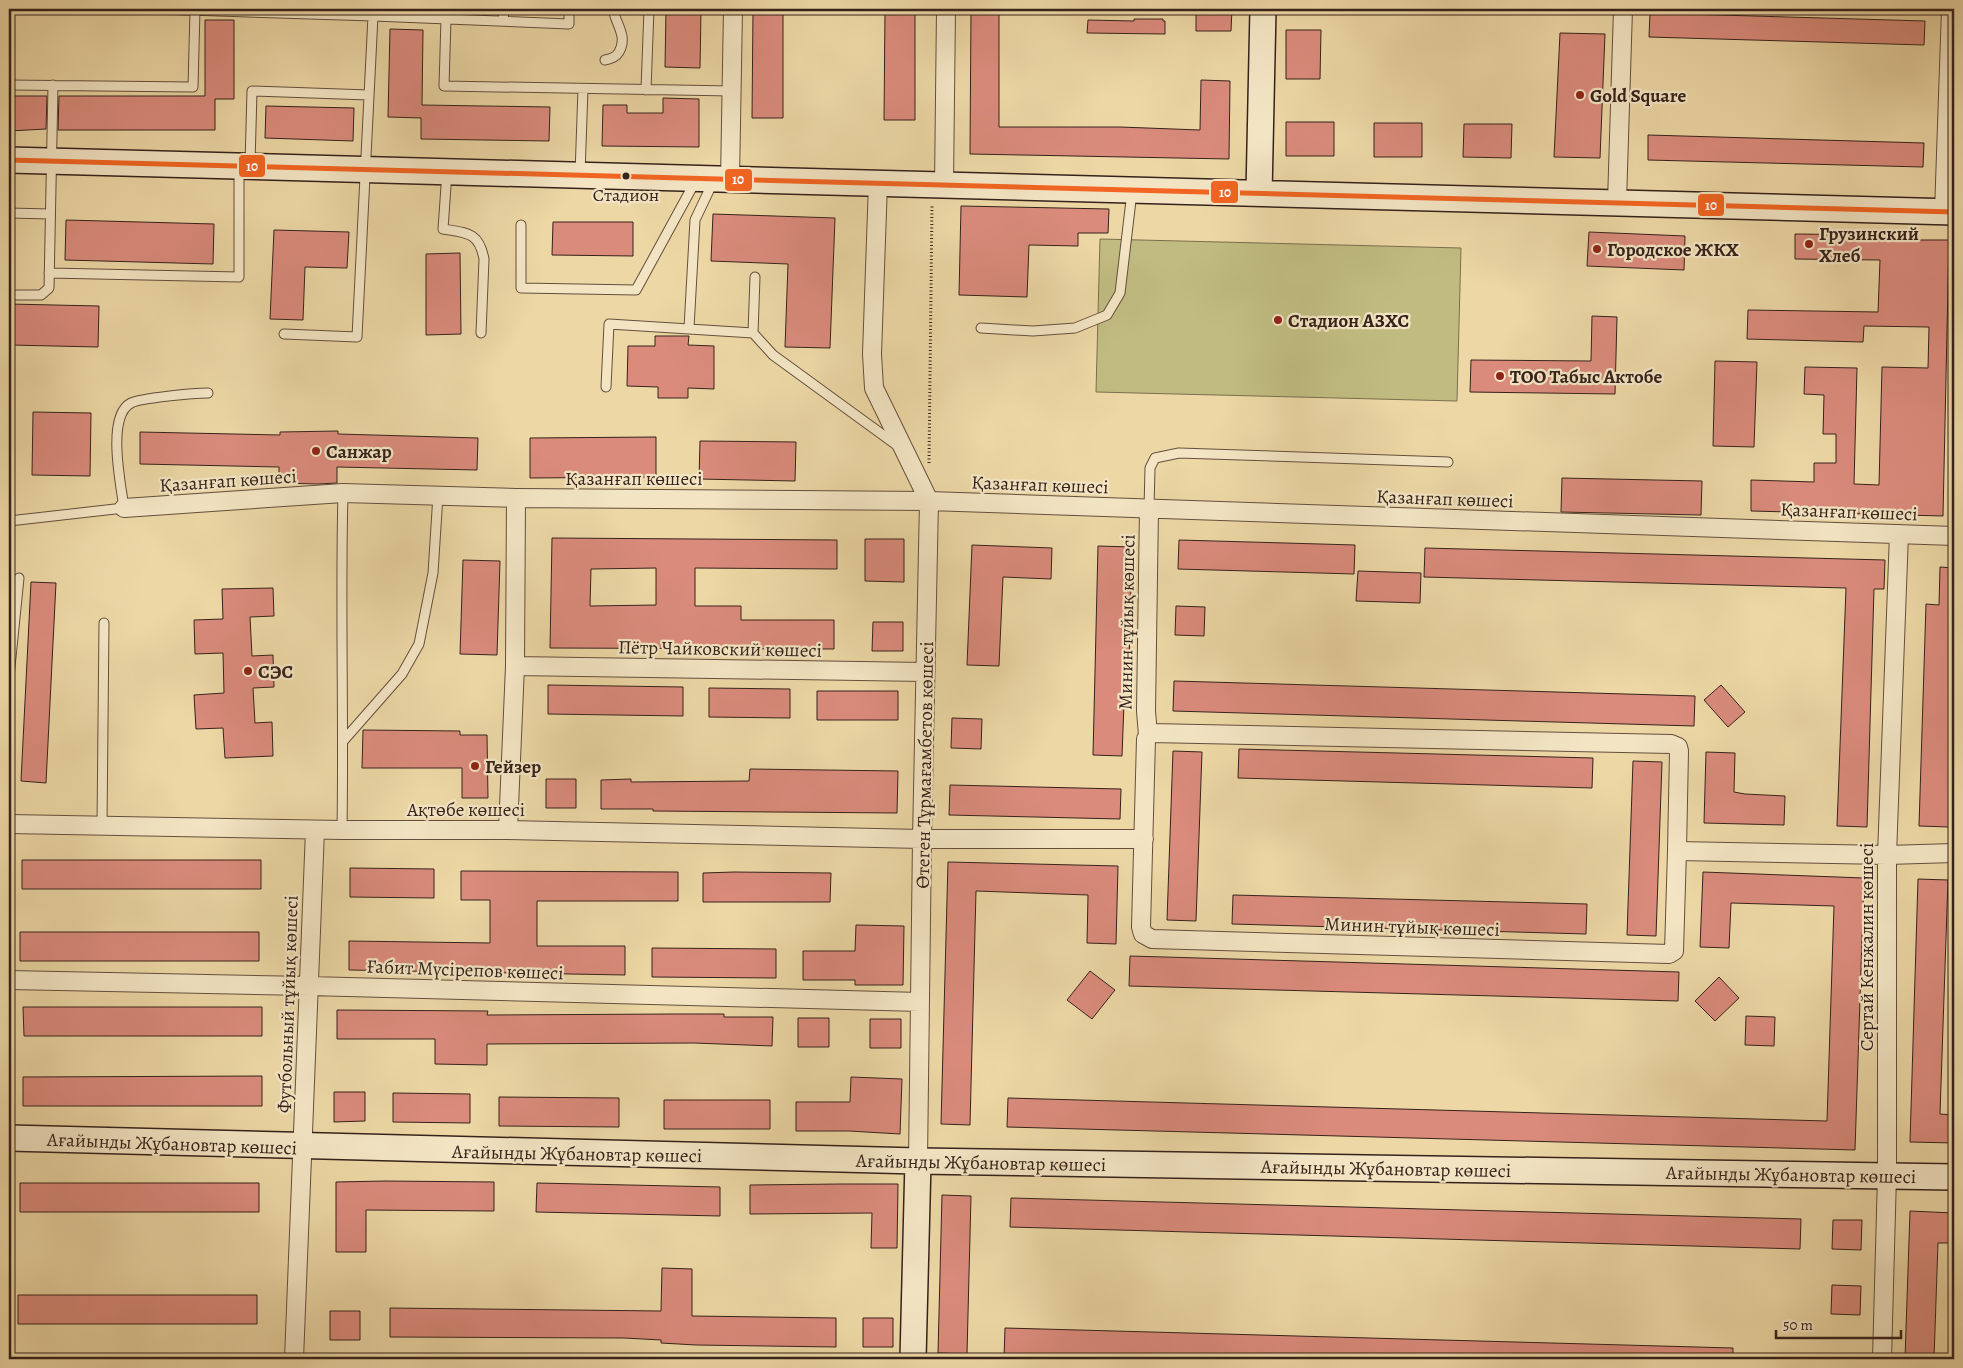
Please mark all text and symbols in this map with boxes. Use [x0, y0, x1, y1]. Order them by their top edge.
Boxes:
place label: Gold Square [1590, 83, 1686, 109]
marker: Gold Square [1574, 89, 1586, 101]
line badge: 10 [238, 154, 266, 178]
text: 10 [246, 157, 258, 176]
line badge: 10 [724, 168, 753, 192]
text: 10 [732, 170, 744, 189]
marker: Стадион [621, 171, 631, 181]
line badge: 10 [1210, 180, 1239, 204]
place label: Стадион [593, 183, 659, 207]
text: 10 [1219, 183, 1231, 202]
line badge: 10 [1697, 193, 1725, 217]
text: 10 [1705, 196, 1717, 215]
place label: Грузинский Хлеб [1819, 221, 1919, 269]
place label: Городское ЖКХ [1607, 237, 1739, 263]
marker: Грузинский Хлеб [1803, 238, 1815, 250]
marker: Городское ЖКХ [1591, 243, 1603, 255]
place label: Стадион АЗХС [1288, 308, 1409, 334]
marker: Стадион АЗХС [1272, 314, 1284, 326]
place label: ТОО Табыс Актобе [1510, 364, 1663, 390]
marker: ТОО Табыс Актобе [1494, 370, 1506, 382]
place label: Санжар [326, 439, 392, 465]
marker: Санжар [310, 445, 322, 457]
street label: Қазанғап көшесі [159, 463, 297, 499]
street label: Қазанғап көшесі [565, 466, 703, 492]
street label: Қазанғап көшесі [971, 470, 1109, 500]
street label: Қазанғап көшесі [1376, 484, 1514, 514]
street label: Қазанғап көшесі [1780, 497, 1918, 527]
street label: Минин тұйық көшесі [1112, 534, 1142, 710]
street label: Пётр Чайковский көшесі [618, 634, 822, 664]
street label: Өтеген Тұрмағамбетов көшесі [910, 641, 940, 889]
place label: СЭС [258, 659, 293, 685]
marker: СЭС [242, 665, 254, 677]
place label: Гейзер [485, 754, 541, 780]
marker: Гейзер [469, 760, 481, 772]
street label: Ақтөбе көшесі [406, 797, 525, 823]
street label: Сертай Кенжалин көшесі [1854, 843, 1880, 1051]
street label: Футбольный тұйық көшесі [271, 895, 305, 1113]
street label: Минин тұйық көшесі [1324, 911, 1500, 943]
street label: Ғабит Мүсірепов көшесі [366, 954, 564, 986]
street label: Ағайынды Жұбановтар көшесі [45, 1127, 298, 1161]
street label: Ағайынды Жұбановтар көшесі [451, 1139, 702, 1169]
street label: Ағайынды Жұбановтар көшесі [855, 1148, 1106, 1178]
street label: Ағайынды Жұбановтар көшесі [1260, 1154, 1511, 1184]
street label: Ағайынды Жұбановтар көшесі [1665, 1160, 1916, 1190]
scale bar [1776, 1308, 1900, 1340]
text: 50 m [1783, 1315, 1813, 1335]

